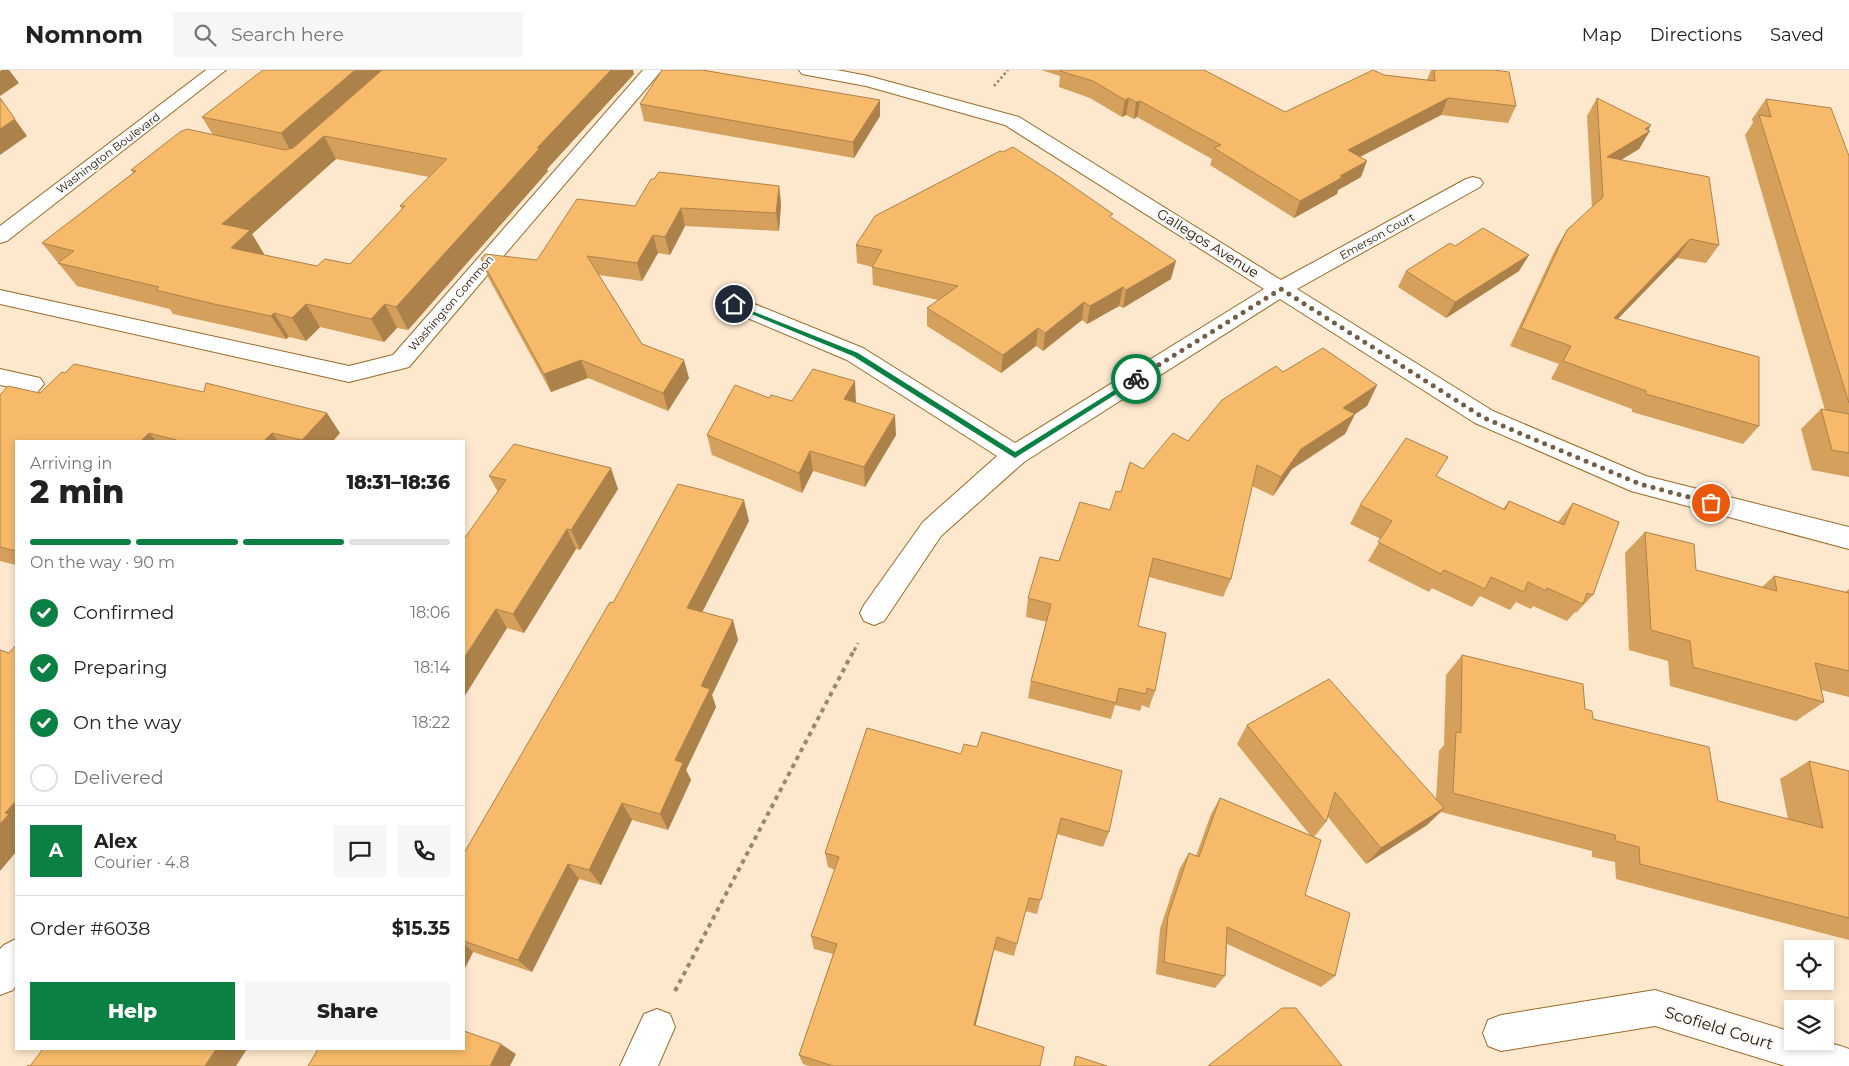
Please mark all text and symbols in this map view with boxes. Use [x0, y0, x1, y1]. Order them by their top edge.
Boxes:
search box [173, 12, 523, 57]
text: Nomnom [25, 20, 143, 49]
icon: search [191, 21, 219, 49]
text: Search here [231, 23, 344, 46]
text: Map [1582, 24, 1622, 46]
text: Directions [1650, 24, 1742, 46]
text: Saved [1770, 24, 1824, 46]
street label: Washington Boulevard [53, 109, 163, 197]
street label: Gallegos Avenue [1154, 204, 1262, 282]
street label: Emerson Court [1337, 209, 1417, 262]
street label: Washington Common [406, 252, 496, 354]
pin [713, 283, 755, 325]
icon: home [720, 290, 748, 318]
courier [1111, 354, 1161, 404]
icon: bike [1122, 365, 1150, 393]
text: Arriving in [30, 454, 112, 473]
text: 18:31–18:36 [346, 471, 450, 494]
text: 2 min [30, 472, 124, 511]
pin [1690, 482, 1732, 524]
icon: bag [1697, 489, 1725, 517]
text: On the way · 90 m [30, 553, 175, 572]
icon: check [30, 599, 58, 627]
text: Confirmed [73, 601, 174, 624]
text: 18:06 [410, 603, 450, 622]
icon: check [30, 654, 58, 682]
text: Preparing [73, 656, 168, 679]
text: 18:14 [414, 658, 450, 677]
icon: check [30, 709, 58, 737]
text: On the way [73, 711, 181, 734]
text: 18:22 [412, 713, 450, 732]
text: Delivered [73, 766, 164, 789]
button: chat [334, 825, 386, 877]
button: phone [398, 825, 450, 877]
text: Alex [94, 830, 137, 853]
text: A [49, 839, 63, 862]
text: Courier · 4.8 [94, 853, 190, 872]
text: Order #6038 [30, 917, 150, 940]
text: $15.35 [392, 917, 450, 940]
map controls [1784, 940, 1834, 1050]
button: locate [1784, 940, 1834, 990]
button: Help [30, 982, 235, 1040]
button: Share [245, 982, 450, 1040]
button: layers [1784, 1000, 1834, 1050]
street label: Scofield Court [1662, 1002, 1776, 1054]

